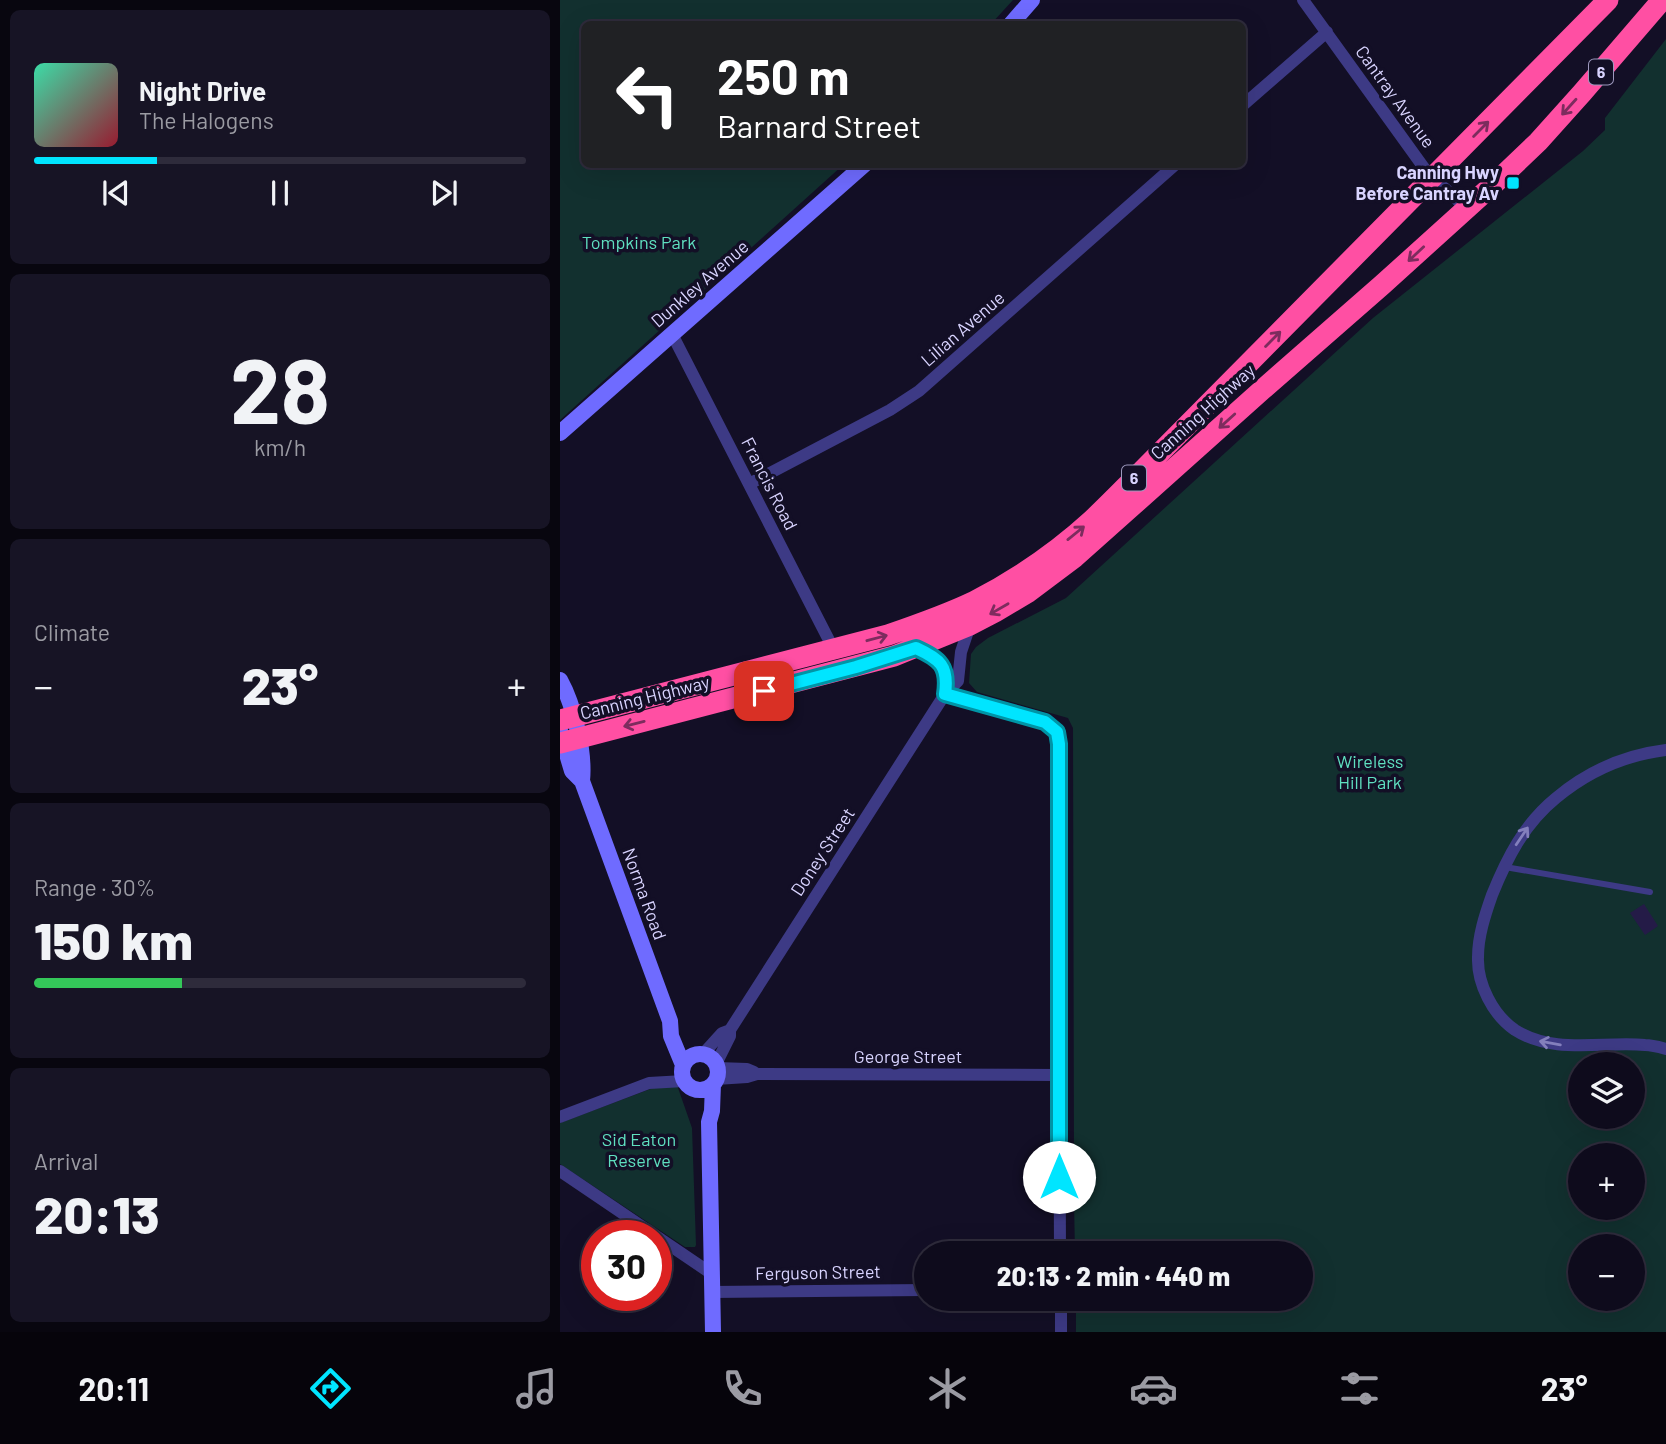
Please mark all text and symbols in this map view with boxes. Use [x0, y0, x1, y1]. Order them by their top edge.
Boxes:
street label: Cantray Avenue [1351, 41, 1440, 152]
text: 250 m [717, 46, 850, 105]
icon: left [602, 49, 693, 140]
road number: 6 [1589, 60, 1613, 85]
text: Night Drive [139, 75, 266, 106]
one-way arrow [1561, 98, 1578, 115]
text: The Halogens [139, 106, 274, 134]
text: Barnard Street [717, 106, 921, 144]
one-way arrow [1472, 121, 1489, 138]
place label: Canning Hwy Before Cantray Av [1355, 161, 1499, 204]
icon: previous [97, 174, 135, 212]
icon: pause [261, 174, 299, 212]
icon: next [425, 174, 463, 212]
marker: Canning Hwy Before Cantray Av [1505, 175, 1521, 191]
park label: Tompkins Park [582, 231, 696, 253]
street label: Dunkley Avenue [646, 235, 753, 332]
one-way arrow [1407, 246, 1425, 262]
street label: Lilian Avenue [916, 286, 1009, 370]
one-way arrow [1265, 330, 1282, 347]
text: 28 [230, 333, 330, 442]
street label: Canning Highway [1146, 359, 1259, 464]
one-way arrow [1218, 413, 1236, 429]
text: km/h [254, 433, 306, 461]
street label: Francis Road [737, 433, 803, 534]
road number: 6 [1122, 466, 1146, 491]
one-way arrow [1067, 525, 1085, 540]
one-way arrow [989, 603, 1009, 617]
text: Climate [34, 618, 110, 646]
one-way arrow [865, 631, 888, 644]
text: 23° [242, 653, 318, 715]
pin [734, 661, 794, 721]
text: − [34, 662, 53, 708]
text: + [507, 662, 526, 708]
street label: Canning Highway [578, 670, 712, 724]
icon: arrive [745, 672, 783, 710]
one-way arrow [623, 718, 646, 731]
park label: Wireless Hill Park [1336, 750, 1404, 793]
street label: Doney Street [785, 803, 859, 900]
one-way arrow [1514, 827, 1529, 846]
street label: Norma Road [618, 845, 672, 943]
text: Range · 30% [34, 873, 155, 901]
text: 150 km [34, 908, 193, 970]
one-way arrow [1539, 1036, 1561, 1049]
street label: George Street [854, 1045, 962, 1067]
map controls [1568, 1052, 1645, 1311]
button: layers [1568, 1052, 1645, 1129]
park label: Sid Eaton Reserve [602, 1128, 676, 1171]
position arrow [1022, 1140, 1096, 1214]
button: + [1568, 1143, 1645, 1220]
text: Arrival [34, 1147, 98, 1175]
text: 20:13 [34, 1182, 160, 1244]
speed limit sign: 30 [581, 1220, 672, 1311]
button: − [1568, 1234, 1645, 1311]
street label: Ferguson Street [755, 1260, 881, 1284]
text: 20:13 · 2 min · 440 m [997, 1260, 1230, 1291]
icon: directions [306, 1364, 355, 1413]
icon: music [512, 1364, 561, 1413]
icon: phone [718, 1364, 767, 1413]
icon: climate [923, 1364, 972, 1413]
icon: car [1129, 1364, 1178, 1413]
icon: filters [1335, 1364, 1384, 1413]
text: 20:11 [78, 1369, 149, 1407]
text: 23° [1541, 1369, 1588, 1407]

